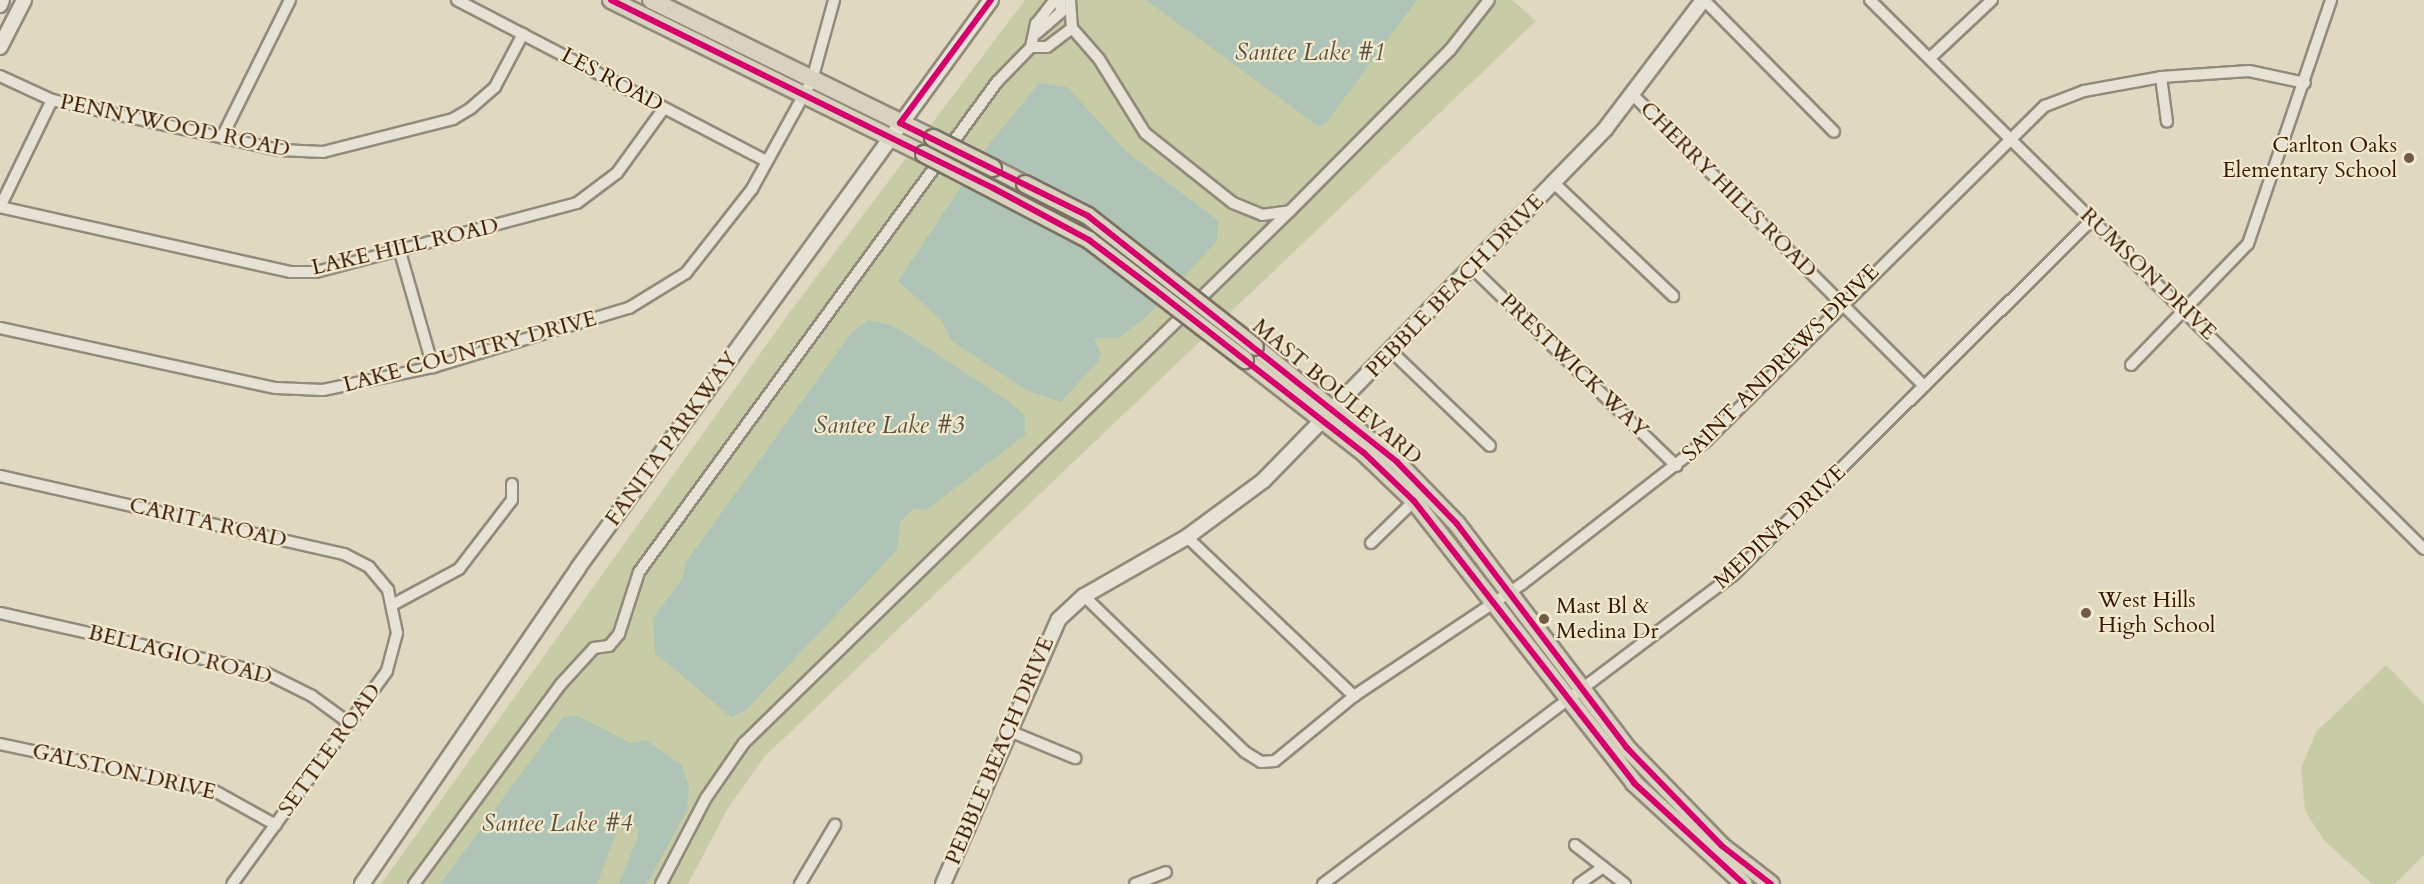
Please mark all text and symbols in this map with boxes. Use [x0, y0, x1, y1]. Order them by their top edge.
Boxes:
water label: Santee Lake #1 [1235, 39, 1385, 67]
street label: LES ROAD [557, 42, 667, 118]
street label: PENNYWOOD ROAD [58, 89, 292, 163]
street label: CHERRY HILLS ROAD [1634, 96, 1822, 284]
place label: Carlton Oaks Elementary School [2222, 132, 2397, 184]
marker: Carlton Oaks Elementary School [2402, 151, 2416, 165]
street label: PEBBLE BEACH DRIVE [1360, 189, 1550, 383]
street label: RUMSON DRIVE [2074, 202, 2222, 346]
street label: LAKE HILL ROAD [309, 213, 501, 281]
street label: SAINT ANDREWS DRIVE [1677, 259, 1885, 467]
street label: PRESTWICK WAY [1494, 288, 1654, 444]
street label: LAKE COUNTRY DRIVE [340, 305, 600, 399]
street label: MAST BOULEVARD [1247, 313, 1427, 471]
street label: FANITA PARKWAY [600, 347, 744, 531]
water label: Santee Lake #3 [814, 412, 964, 440]
street label: MEDINA DRIVE [1709, 459, 1851, 595]
street label: CARITA ROAD [127, 492, 289, 554]
place label: West Hills High School [2098, 587, 2215, 638]
place label: Mast Bl & Medina Dr [1556, 593, 1658, 644]
marker: West Hills High School [2079, 606, 2093, 620]
marker: Mast Bl & Medina Dr [1537, 612, 1551, 626]
street label: BELLAGIO ROAD [85, 619, 275, 691]
street label: PEBBLE BEACH DRIVE [940, 633, 1060, 869]
street label: SETTLE ROAD [273, 679, 387, 821]
street label: GALSTON DRIVE [30, 738, 218, 806]
water label: Santee Lake #4 [482, 810, 632, 838]

